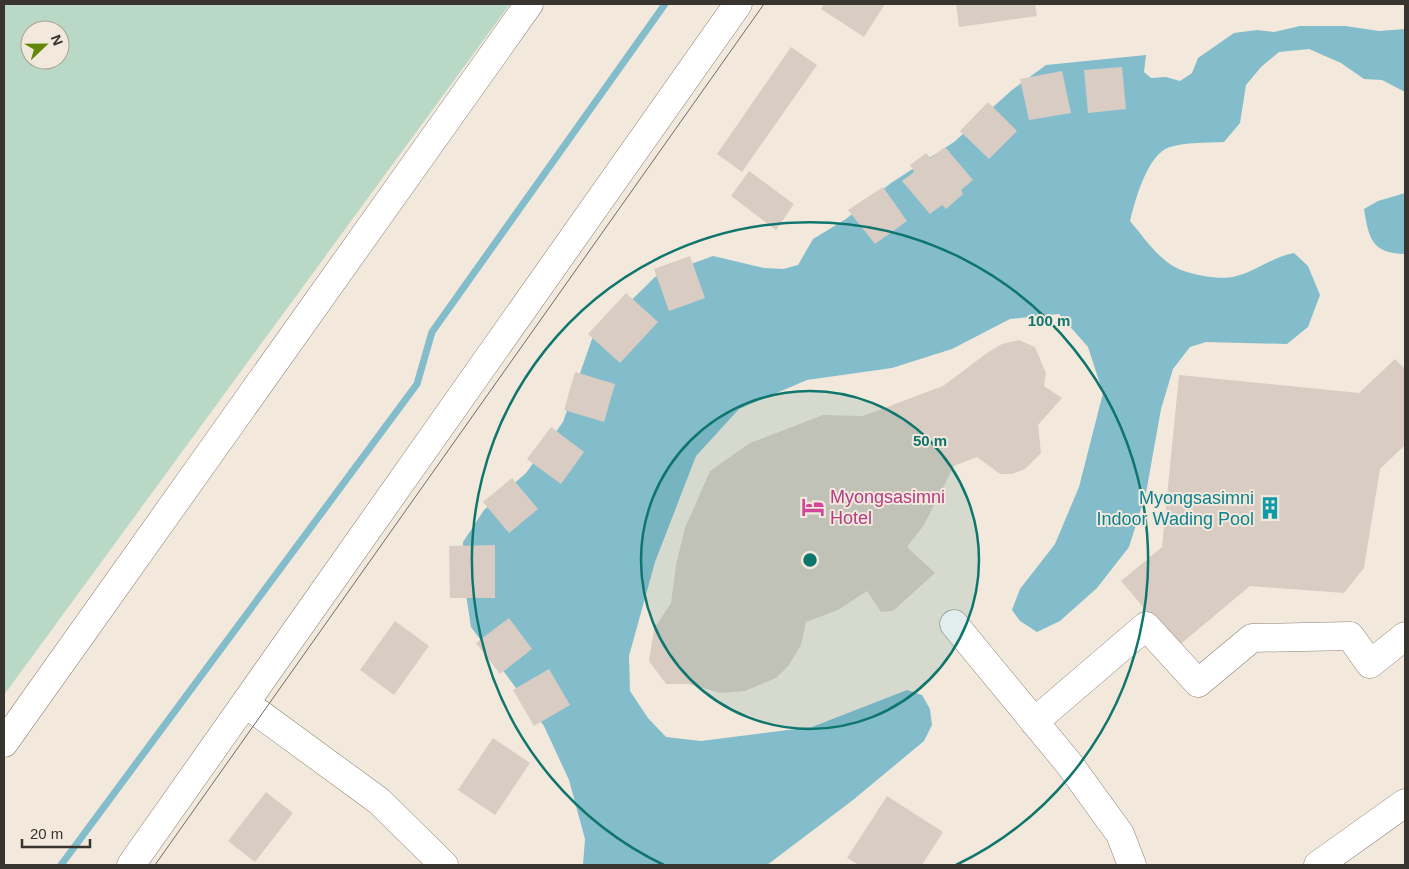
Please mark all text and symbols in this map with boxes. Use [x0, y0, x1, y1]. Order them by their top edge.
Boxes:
north arrow [20, 20, 70, 70]
text: N [48, 32, 66, 48]
text: 100 m [1028, 312, 1070, 329]
text: 50 m [913, 432, 947, 449]
place label: Myongsasimni Hotel [830, 487, 945, 528]
place label: Myongsasimni Indoor Wading Pool [1097, 488, 1254, 529]
hotel icon: Myongsasimni Hotel [800, 494, 826, 520]
building icon: Myongsasimni Indoor Wading Pool [1257, 495, 1283, 521]
centre of rings [801, 551, 819, 569]
scale bar [22, 816, 90, 848]
text: 20 m [30, 825, 63, 842]

